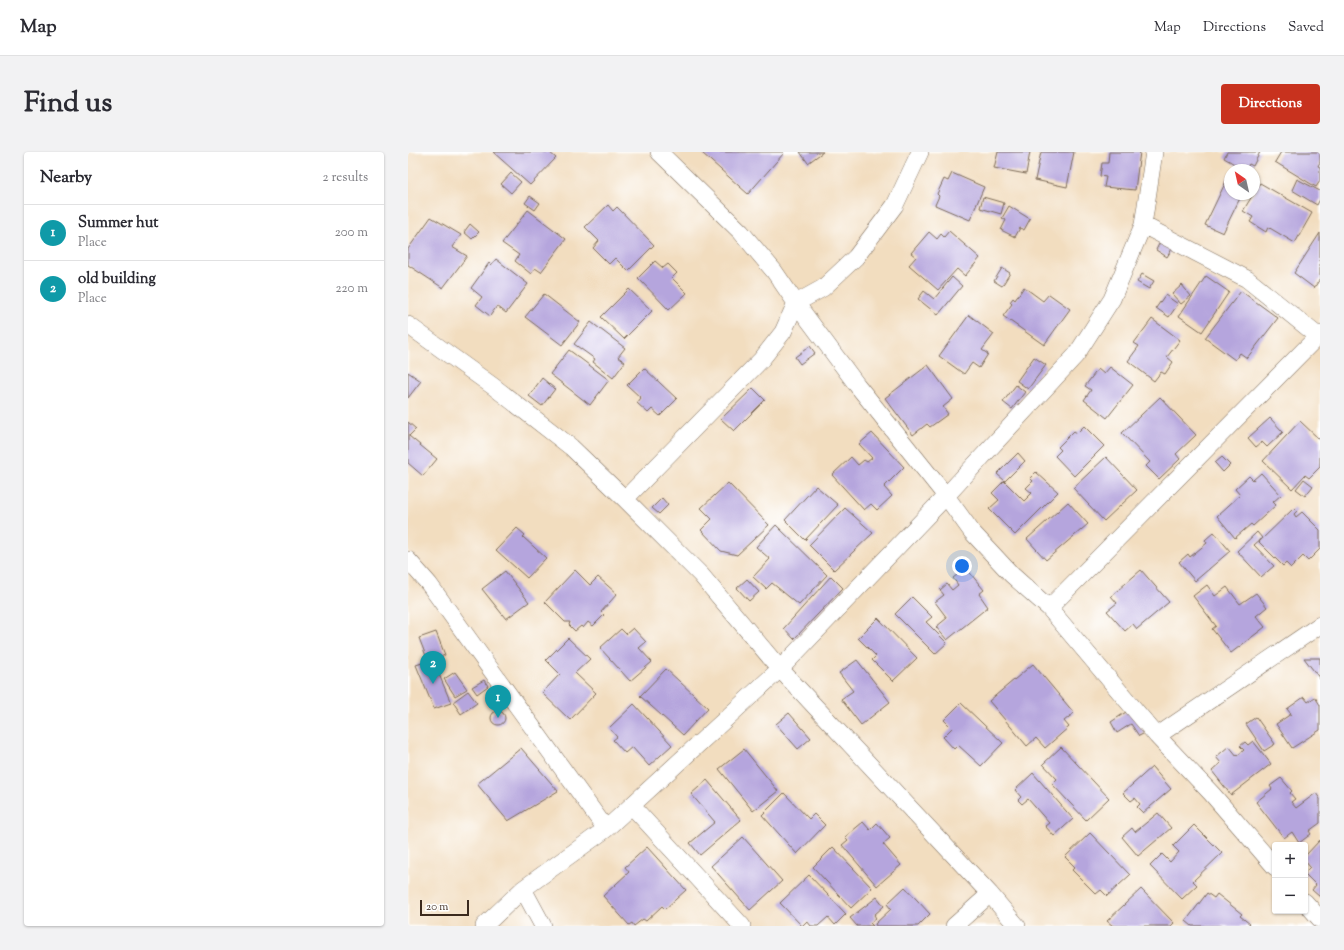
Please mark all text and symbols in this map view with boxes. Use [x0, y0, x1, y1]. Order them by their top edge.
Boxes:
text: Map [20, 14, 57, 41]
text: Map [1154, 18, 1181, 38]
text: Directions [1203, 18, 1266, 38]
text: Saved [1288, 18, 1324, 38]
text: Find us [24, 84, 112, 124]
button: Directions [1221, 84, 1320, 124]
north arrow [1224, 164, 1260, 200]
text: Nearby [40, 166, 92, 190]
text: 2 results [323, 169, 368, 187]
text: Summer hut [78, 213, 158, 234]
text: 1 [51, 224, 55, 242]
text: 200 m [335, 224, 368, 242]
text: Place [78, 234, 107, 252]
text: old building [78, 269, 156, 290]
text: 2 [50, 280, 56, 298]
text: 220 m [335, 280, 368, 298]
text: Place [78, 290, 107, 308]
your location [952, 556, 972, 576]
pin: 2 [420, 651, 446, 684]
pin: 1 [485, 685, 511, 718]
map controls [1272, 842, 1308, 914]
button: + [1272, 842, 1308, 878]
button: − [1272, 878, 1308, 914]
scale bar [420, 898, 469, 917]
text: 20 m [426, 899, 448, 915]

